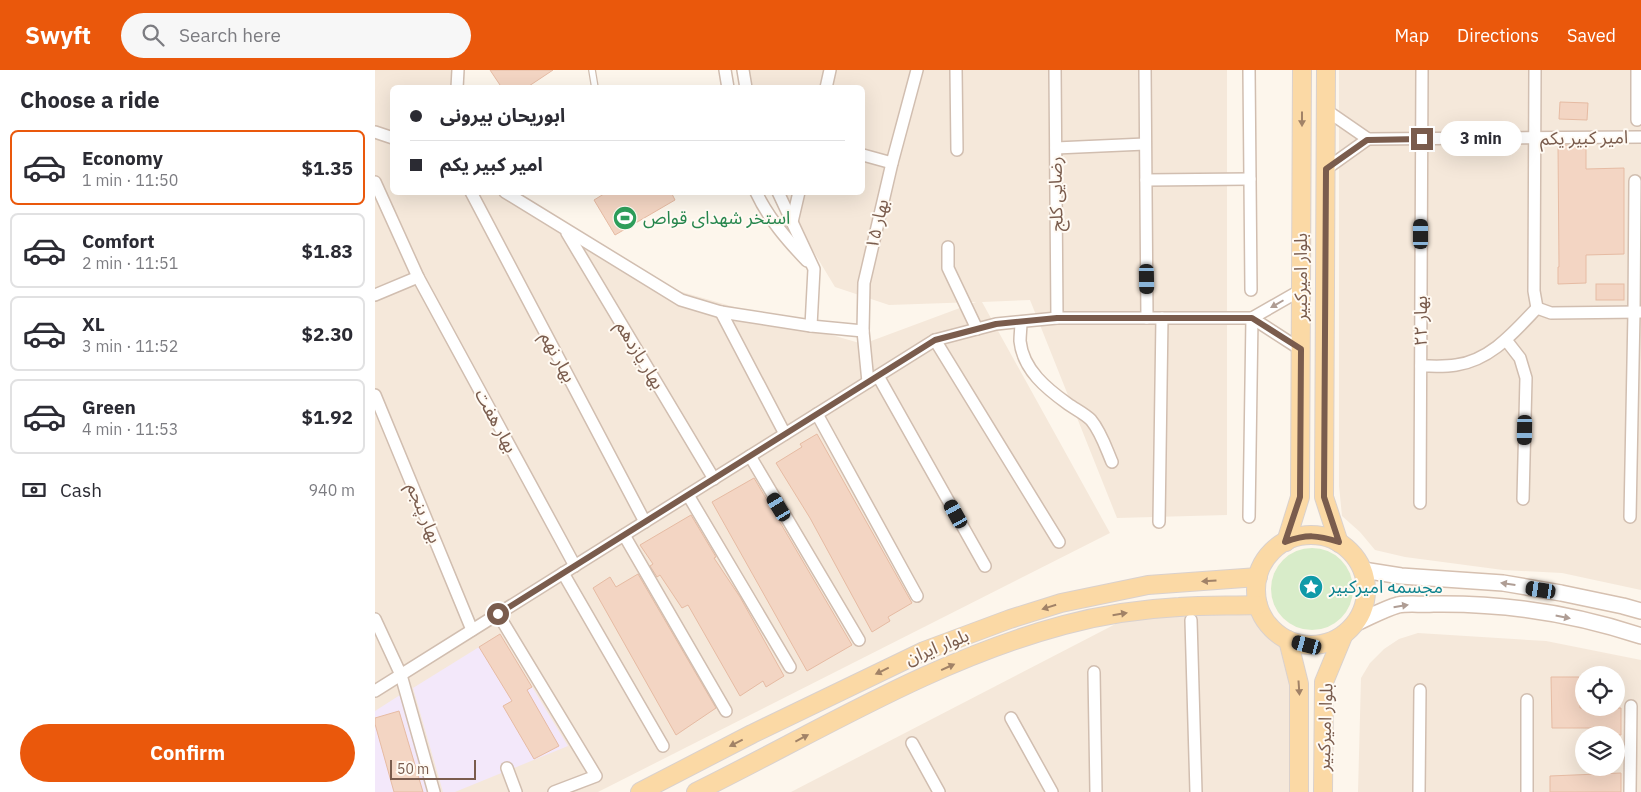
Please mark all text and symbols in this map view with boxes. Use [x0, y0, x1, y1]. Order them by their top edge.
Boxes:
search box [121, 13, 471, 58]
text: Swyft [25, 19, 91, 51]
icon: search [139, 21, 167, 49]
text: Search here [179, 23, 281, 47]
text: Map [1394, 24, 1429, 47]
text: Directions [1457, 24, 1539, 47]
text: Saved [1567, 24, 1616, 47]
text: Choose a ride [20, 85, 160, 114]
text: ابوریحان بیرونی [440, 103, 565, 127]
one-way arrow [1298, 111, 1306, 127]
callout: 3 min [1439, 122, 1522, 156]
street label: امیر کبیر یکم [1540, 125, 1628, 152]
route end [1411, 128, 1433, 150]
text: 3 min [1460, 128, 1502, 148]
icon: car [22, 145, 67, 190]
text: Economy [82, 146, 163, 170]
text: امیر کبیر یکم [440, 152, 543, 176]
text: $1.35 [301, 156, 353, 180]
street label: رضایی کلج [1043, 156, 1070, 232]
text: 1 min · 11:50 [82, 170, 178, 190]
street label: بهار ۱۵ [860, 197, 893, 251]
sports icon: استخر شهدای قواص [612, 205, 638, 231]
place label: استخر شهدای قواص [643, 206, 790, 229]
car [1413, 219, 1428, 249]
icon: car [22, 228, 67, 273]
text: Comfort [82, 229, 155, 253]
street label: بلوار امیرکبیر [1289, 233, 1312, 322]
text: $1.83 [301, 239, 353, 263]
text: 2 min · 11:51 [82, 253, 178, 273]
car [1139, 264, 1154, 294]
street label: بهار ۲۲ [1409, 296, 1432, 346]
one-way arrow [1270, 299, 1283, 308]
icon: car [22, 311, 67, 356]
text: XL [82, 312, 105, 336]
street label: بهار یازدهم [609, 316, 670, 394]
text: $2.30 [301, 322, 353, 346]
street label: بهار نهم [534, 327, 581, 387]
text: 3 min · 11:52 [82, 336, 178, 356]
street label: بهار هفت [470, 385, 523, 457]
icon: car [22, 394, 67, 439]
text: Green [82, 395, 136, 419]
text: $1.92 [301, 405, 353, 429]
car [1517, 415, 1532, 445]
text: 4 min · 11:53 [82, 419, 178, 439]
icon: cash [20, 476, 48, 504]
text: Cash [60, 478, 102, 502]
street label: بهار پنجم [400, 479, 447, 547]
text: 940 m [308, 480, 355, 500]
car [764, 490, 793, 524]
car [942, 497, 969, 531]
place icon: مجسمه امیرکبیر [1298, 574, 1324, 600]
place label: مجسمه امیرکبیر [1328, 575, 1443, 598]
one-way arrow [1201, 577, 1217, 585]
one-way arrow [1499, 580, 1515, 588]
car [1525, 580, 1556, 600]
one-way arrow [1394, 602, 1410, 610]
route start [487, 603, 509, 625]
one-way arrow [1042, 603, 1057, 611]
one-way arrow [1112, 610, 1128, 618]
one-way arrow [1555, 613, 1570, 621]
street label: بلوار ایران [902, 623, 972, 670]
car [1290, 634, 1323, 656]
one-way arrow [941, 662, 955, 670]
map controls [1575, 666, 1625, 776]
button: locate [1575, 666, 1625, 716]
one-way arrow [874, 667, 889, 675]
one-way arrow [1295, 680, 1303, 696]
street label: بلوار امیرکبیر [1311, 683, 1338, 772]
button: Confirm [20, 724, 355, 782]
button: layers [1575, 726, 1625, 776]
one-way arrow [795, 733, 809, 742]
one-way arrow [728, 739, 743, 747]
scale bar [390, 757, 476, 780]
text: 50 m [397, 760, 429, 778]

